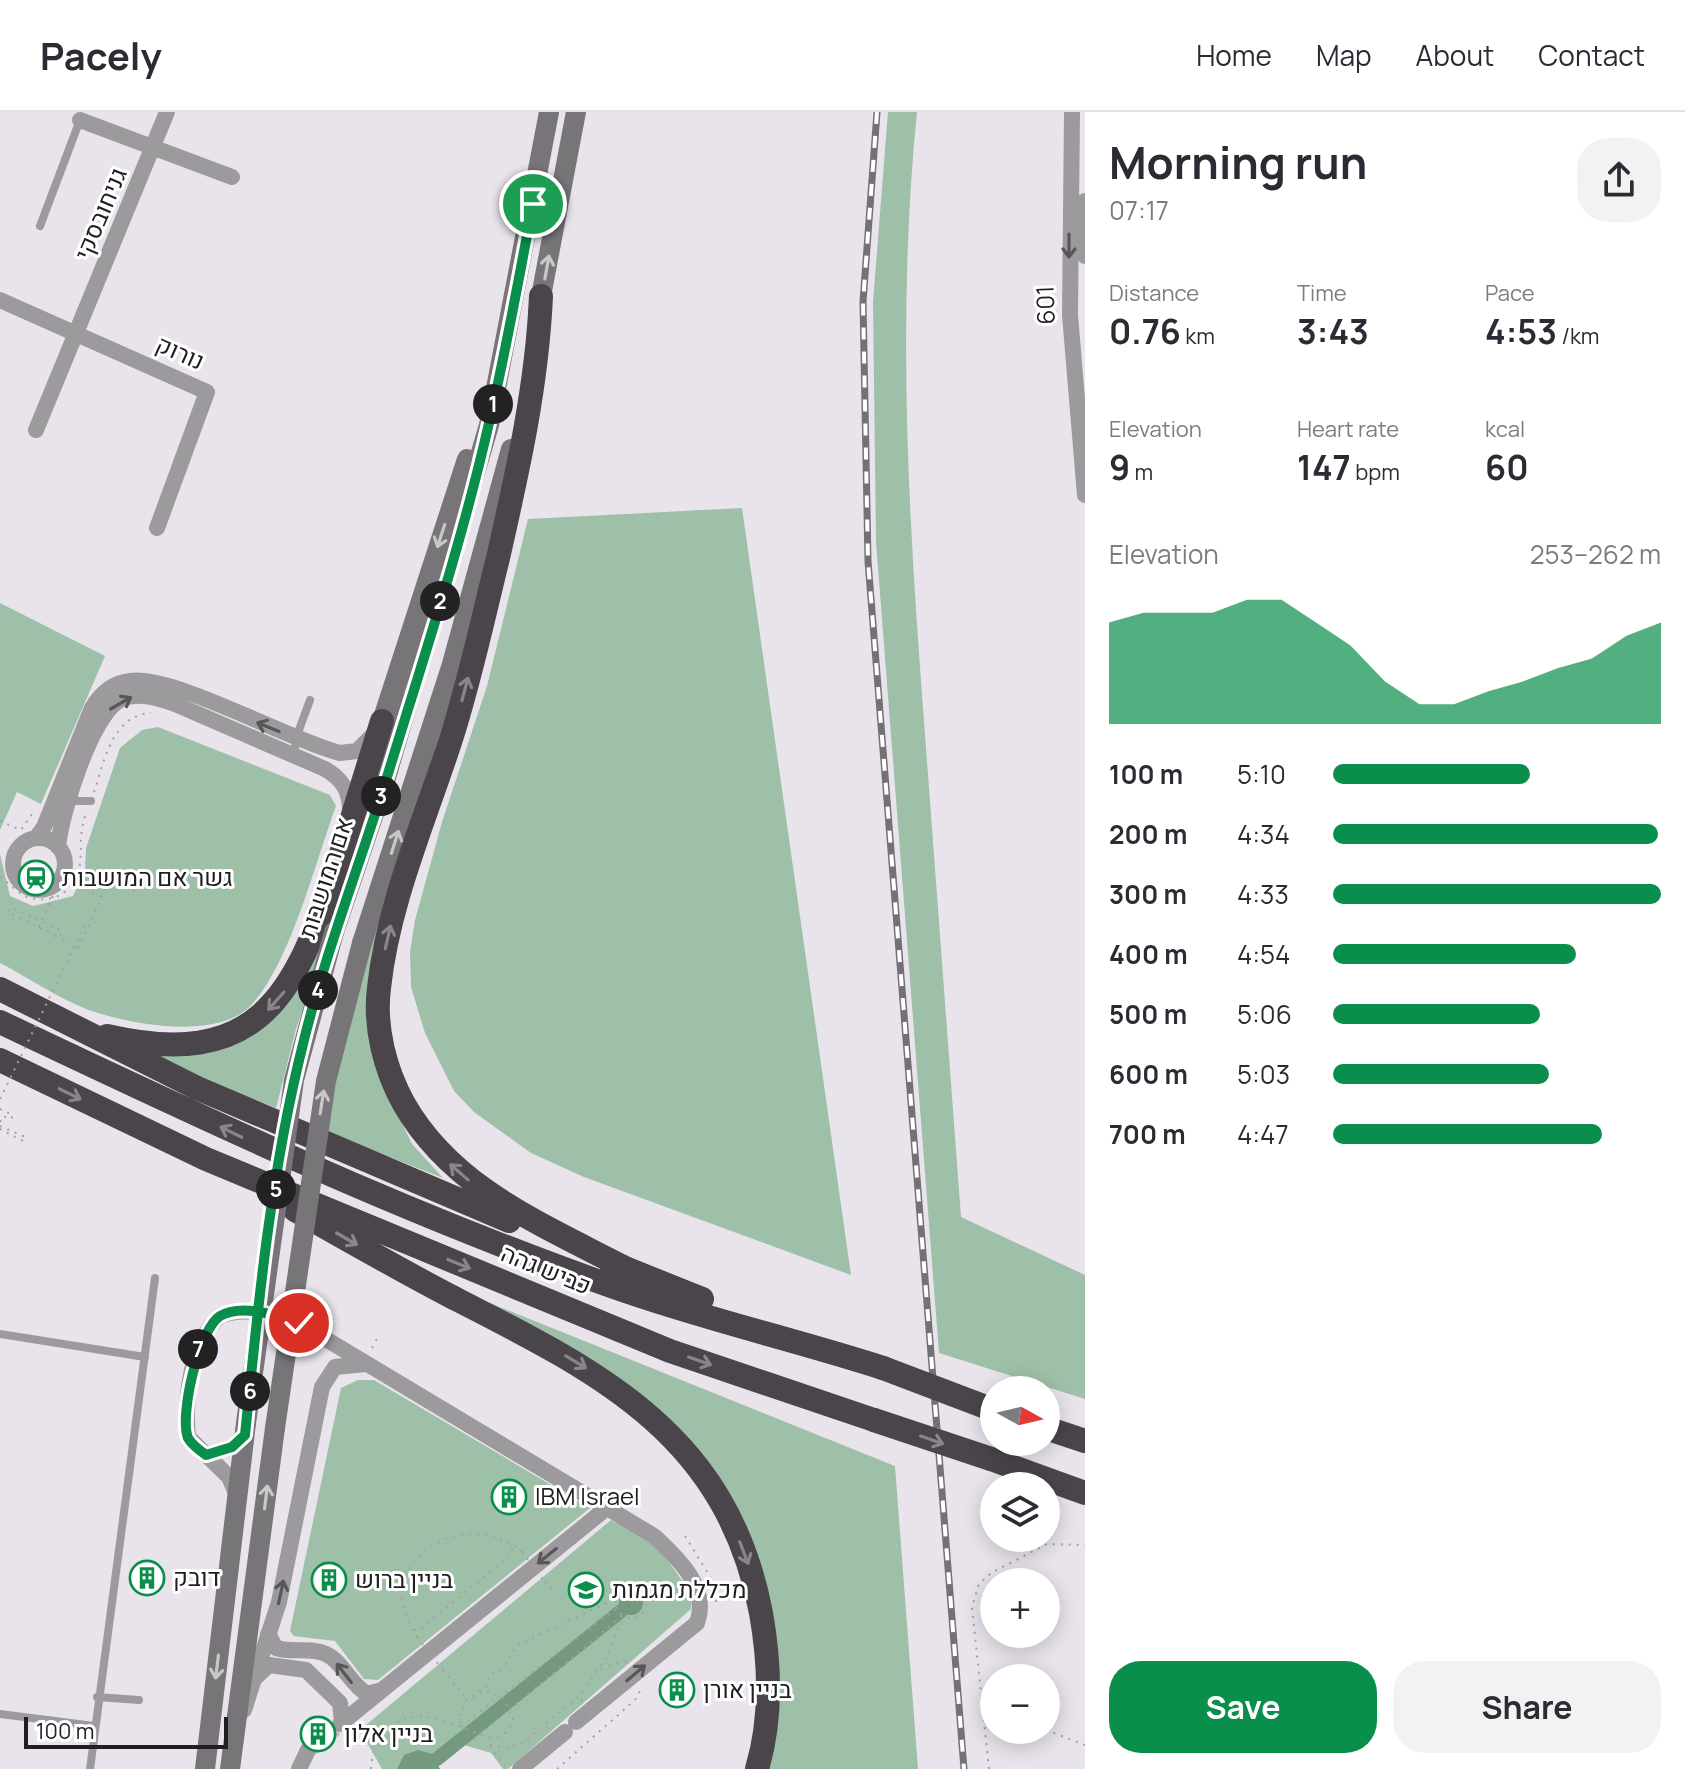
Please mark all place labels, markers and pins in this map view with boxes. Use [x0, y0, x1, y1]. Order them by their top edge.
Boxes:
pin [499, 170, 567, 238]
pin: 1 [473, 384, 513, 424]
pin: 2 [420, 581, 460, 621]
pin: 3 [361, 776, 401, 816]
station icon: גשר אם המושבות [17, 859, 55, 897]
place label: גשר אם המושבות [62, 860, 233, 893]
pin: 4 [298, 970, 338, 1010]
pin: 5 [256, 1169, 296, 1209]
pin [265, 1289, 333, 1357]
pin: 7 [178, 1329, 218, 1369]
pin: 6 [230, 1371, 270, 1411]
building icon: IBM Israel [490, 1478, 528, 1516]
place label: IBM Israel [535, 1479, 640, 1512]
building icon: דובק [128, 1559, 166, 1597]
place label: דובק [173, 1560, 220, 1593]
building icon: בניין ברוש [310, 1561, 348, 1599]
place label: בניין ברוש [355, 1562, 453, 1595]
school or university icon: מכללת מגמות [567, 1571, 605, 1609]
place label: מכללת מגמות [612, 1572, 746, 1605]
building icon: בניין אורן [658, 1671, 696, 1709]
place label: בניין אורן [703, 1672, 792, 1705]
building icon: בניין אלון [299, 1715, 337, 1753]
place label: בניין אלון [344, 1716, 434, 1749]

